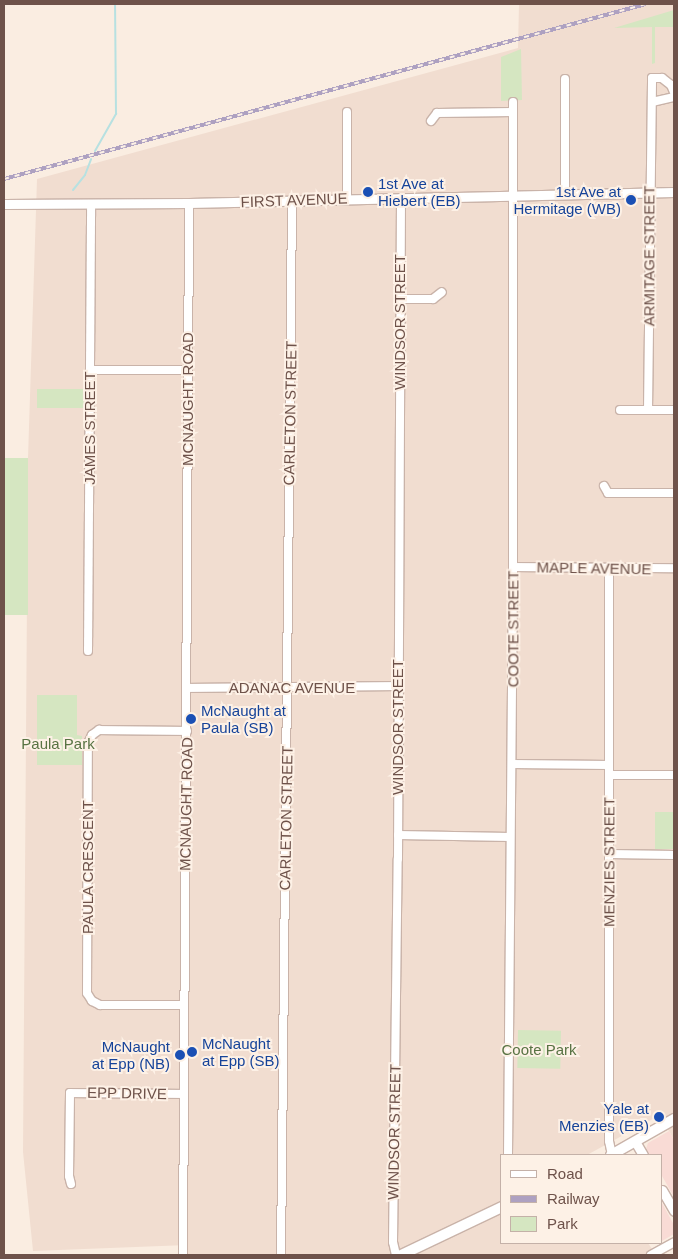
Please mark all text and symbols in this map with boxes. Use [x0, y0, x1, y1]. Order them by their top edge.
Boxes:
place label: 1st Ave at Hiebert (EB) [378, 174, 461, 209]
place label: 1st Ave at Hermitage (WB) [513, 182, 621, 217]
marker: 1st Ave at Hiebert (EB) [362, 186, 374, 198]
street label: ARMITAGE STREET [640, 186, 658, 326]
street label: FIRST AVENUE [240, 189, 348, 211]
marker: 1st Ave at Hermitage (WB) [625, 194, 637, 206]
street label: WINDSOR STREET [391, 254, 409, 390]
street label: MCNAUGHT ROAD [179, 332, 197, 466]
street label: CARLETON STREET [280, 340, 300, 486]
street label: JAMES STREET [81, 371, 99, 485]
street label: MAPLE AVENUE [536, 558, 652, 578]
street label: COOTE STREET [504, 571, 522, 687]
street label: WINDSOR STREET [389, 659, 407, 795]
street label: ADANAC AVENUE [228, 679, 356, 697]
place label: McNaught at Paula (SB) [201, 701, 286, 736]
marker: McNaught at Paula (SB) [185, 713, 197, 725]
park label: Paula Park [21, 735, 95, 753]
street label: MCNAUGHT ROAD [176, 737, 196, 871]
street label: CARLETON STREET [276, 745, 296, 891]
street label: MENZIES STREET [600, 797, 618, 927]
street label: PAULA CRESCENT [79, 800, 97, 934]
place label: McNaught at Epp (SB) [202, 1034, 280, 1069]
place label: McNaught at Epp (NB) [92, 1037, 170, 1072]
park label: Coote Park [501, 1041, 577, 1059]
marker: McNaught at Epp (SB) [186, 1046, 198, 1058]
marker: McNaught at Epp (NB) [174, 1049, 186, 1061]
street label: WINDSOR STREET [384, 1064, 404, 1200]
street label: EPP DRIVE [87, 1083, 167, 1103]
place label: Yale at Menzies (EB) [559, 1099, 649, 1134]
marker: Yale at Menzies (EB) [653, 1111, 665, 1123]
legend [500, 1154, 663, 1244]
text: Road [547, 1165, 583, 1182]
text: Railway [547, 1190, 600, 1207]
text: Park [547, 1215, 578, 1232]

